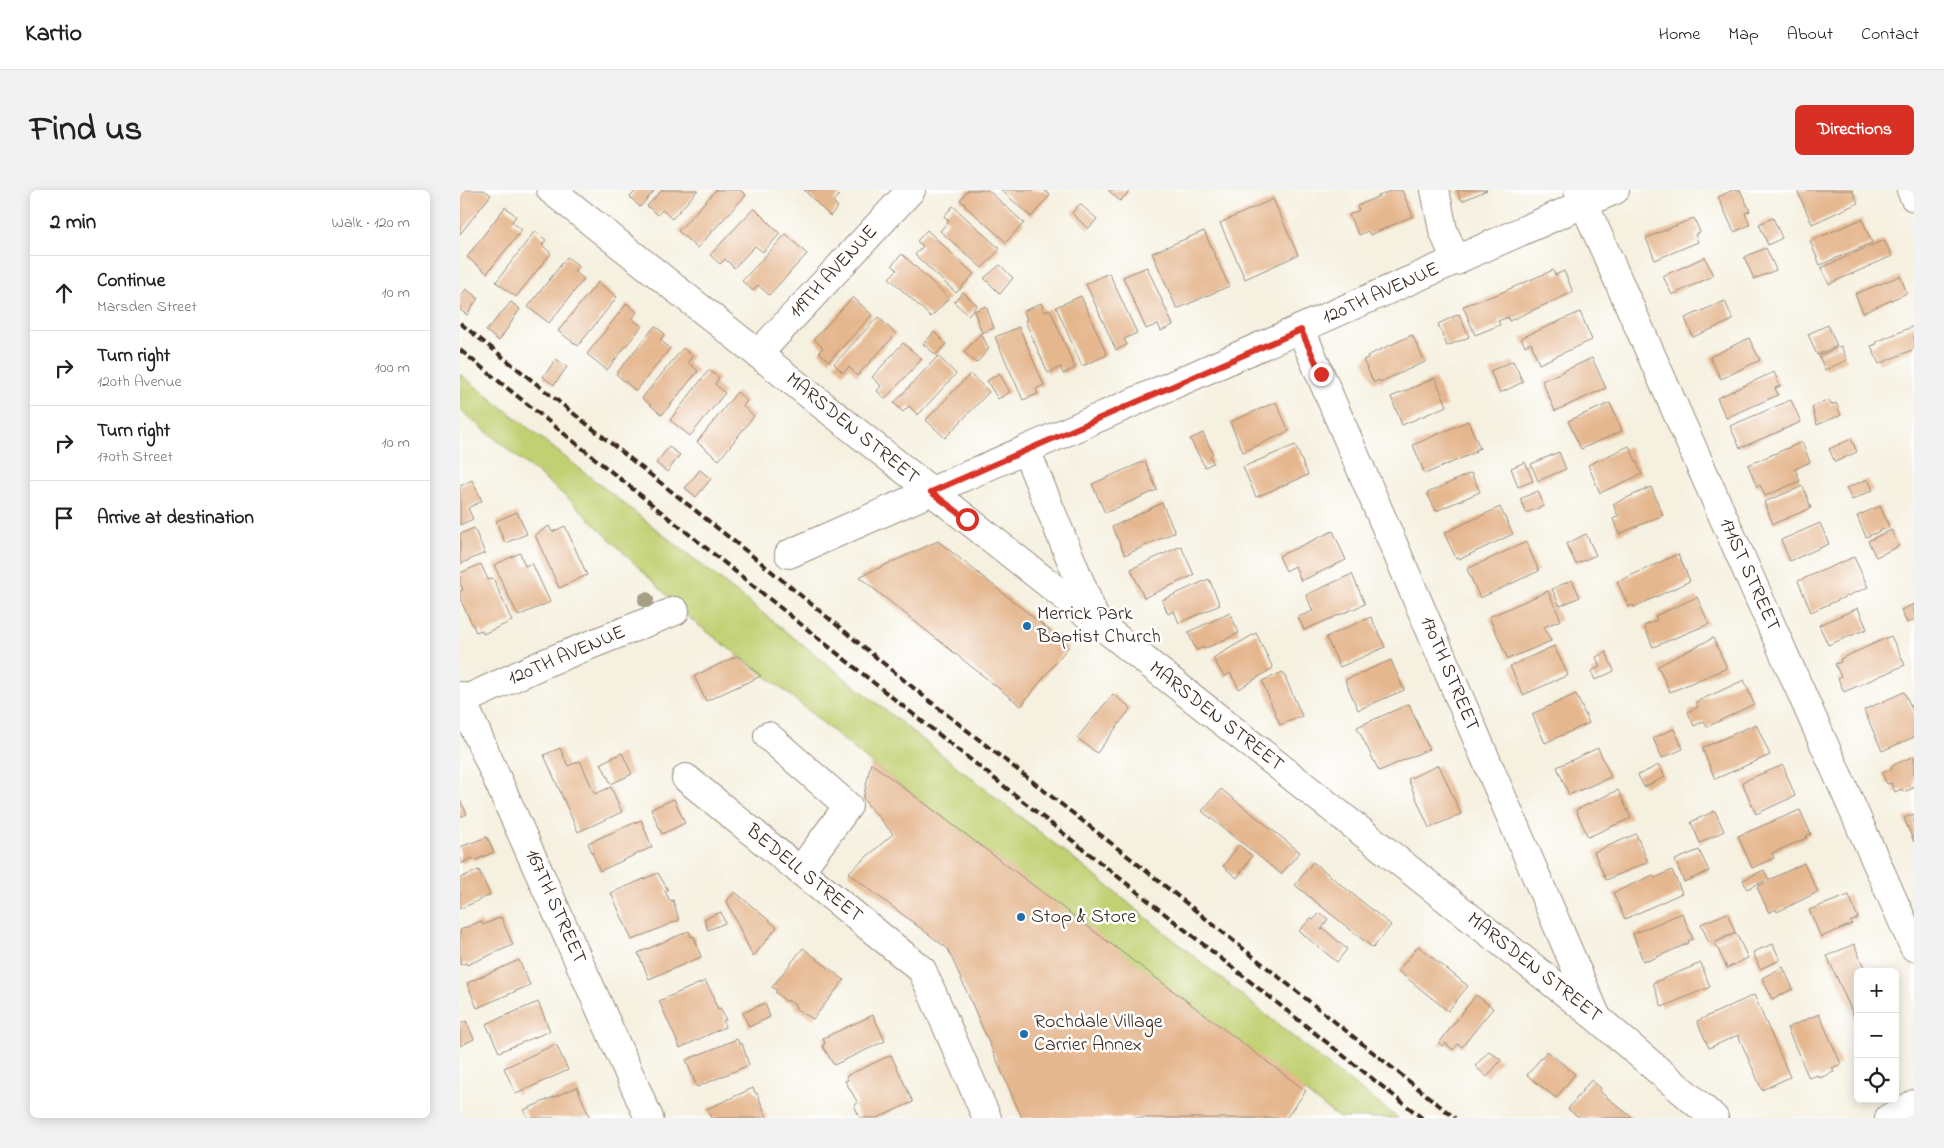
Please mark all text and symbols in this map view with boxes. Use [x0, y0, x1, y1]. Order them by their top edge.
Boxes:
text: Kartio [25, 17, 82, 52]
text: Home [1659, 22, 1700, 48]
text: Map [1728, 22, 1759, 48]
text: About [1787, 22, 1833, 48]
text: Contact [1861, 22, 1919, 48]
text: Find us [30, 105, 142, 156]
button: Directions [1795, 105, 1914, 155]
text: 2 min [50, 208, 96, 238]
text: Walk · 120 m [331, 211, 410, 235]
street label: 119TH AVENUE [783, 219, 885, 325]
street label: 120TH AVENUE [1318, 255, 1444, 333]
text: Continue [97, 268, 165, 295]
icon: ahead [50, 279, 78, 307]
text: 10 m [382, 281, 410, 305]
text: Marsden Street [97, 295, 197, 319]
text: Turn right [97, 343, 170, 370]
icon: right [50, 354, 78, 382]
text: 100 m [375, 356, 410, 380]
route end [1310, 363, 1333, 386]
street label: MARSDEN STREET [779, 366, 925, 492]
text: 120th Avenue [97, 370, 182, 394]
text: Turn right [97, 418, 170, 445]
icon: right [50, 429, 78, 457]
text: 10 m [382, 431, 410, 455]
text: 170th Street [97, 445, 173, 469]
icon: arrive [50, 504, 78, 532]
text: Arrive at destination [97, 505, 254, 532]
route start [956, 508, 979, 531]
street label: 171ST STREET [1711, 514, 1787, 636]
place label: Merrick Park Baptist Church [1036, 600, 1161, 652]
street label: 170TH STREET [1412, 612, 1486, 736]
street label: 120TH AVENUE [504, 618, 630, 694]
marker: Merrick Park Baptist Church [1021, 620, 1033, 632]
street label: MARSDEN STREET [1142, 655, 1290, 779]
street label: BEDELL STREET [738, 817, 869, 930]
street label: 167TH STREET [517, 845, 593, 969]
place label: Stop & Store [1031, 903, 1136, 932]
street label: MARSDEN STREET [1460, 906, 1608, 1030]
marker: Stop & Store [1015, 911, 1027, 923]
map controls [1854, 968, 1899, 1103]
button: + [1854, 968, 1899, 1013]
place label: Rochdale Village Carrier Annex [1034, 1008, 1163, 1060]
button: − [1854, 1013, 1899, 1058]
marker: Rochdale Village Carrier Annex [1018, 1028, 1030, 1040]
button: locate [1854, 1058, 1899, 1103]

